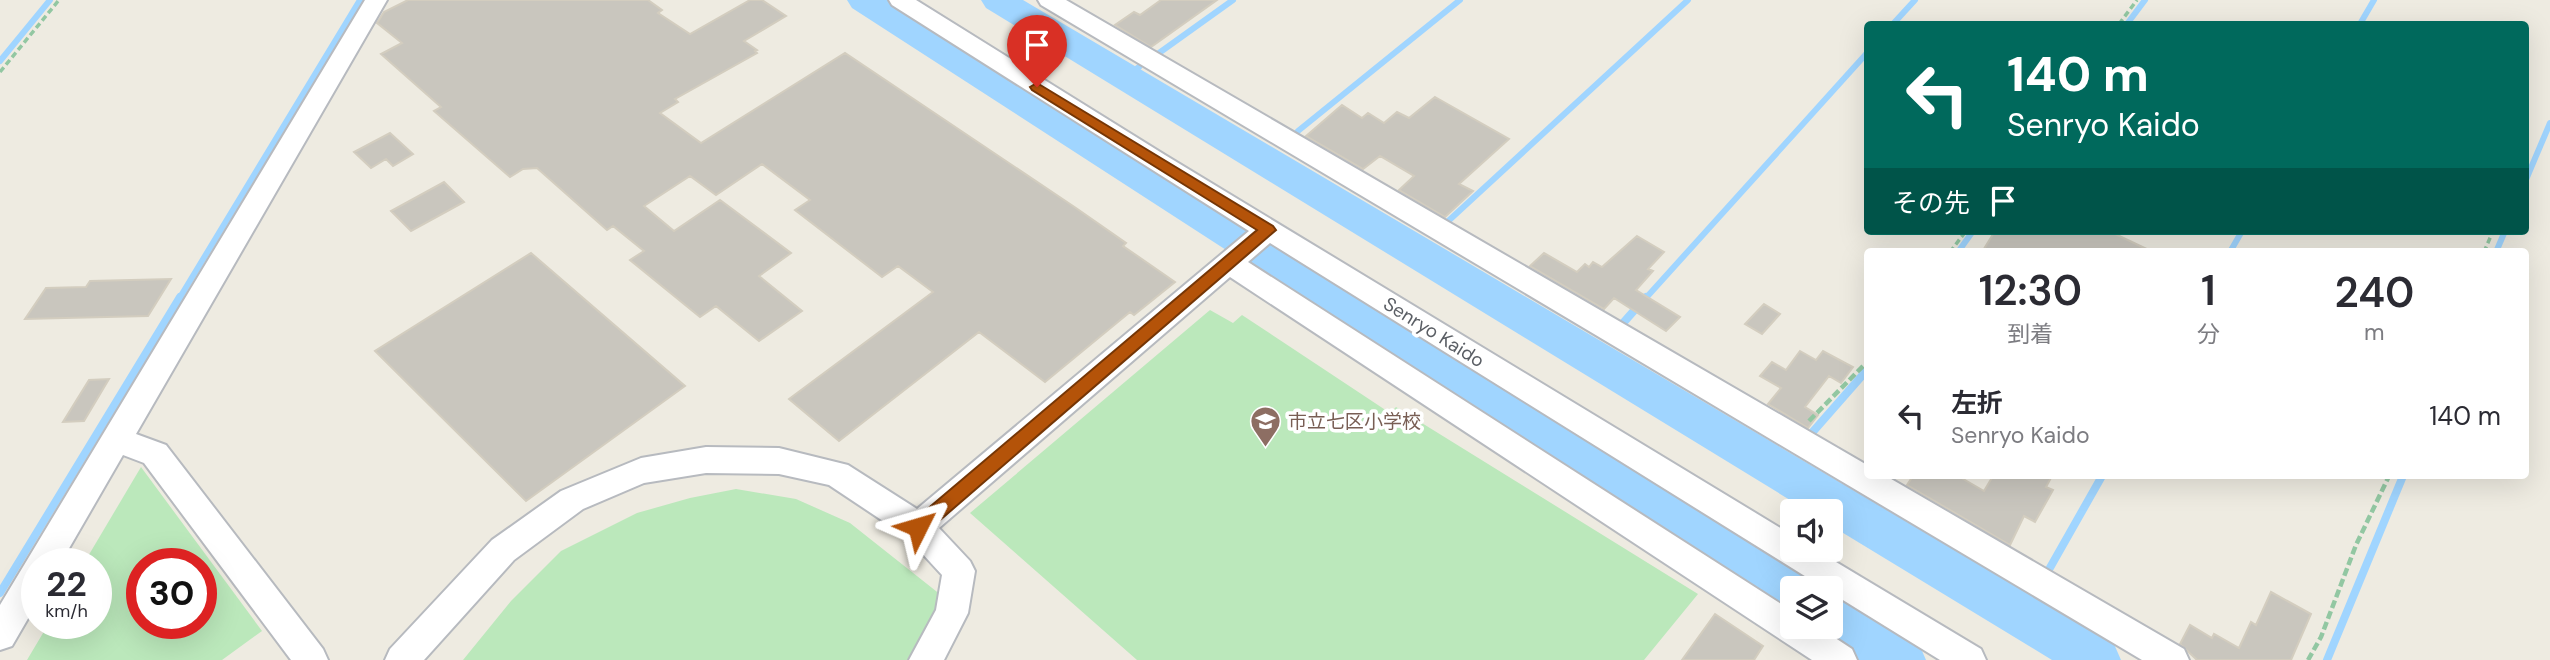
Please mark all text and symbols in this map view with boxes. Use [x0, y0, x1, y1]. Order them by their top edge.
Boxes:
pin [1007, 15, 1067, 87]
icon: arrive [1018, 26, 1056, 64]
text: 140 m [2007, 42, 2149, 106]
icon: left [1892, 49, 1983, 140]
text: Senryo Kaido [2007, 104, 2200, 146]
icon: arrive [1984, 182, 2022, 220]
text: その先 [1892, 186, 1970, 220]
text: 12:30 [1979, 263, 2082, 318]
text: 1 [2201, 263, 2216, 318]
text: 240 [2334, 265, 2414, 320]
street label: Senryo Kaido [1379, 291, 1489, 373]
text: m [2364, 317, 2385, 347]
text: 到着 [2007, 319, 2053, 349]
text: 分 [2197, 319, 2220, 349]
text: 左折 [1951, 386, 2003, 420]
icon: left [1892, 397, 1930, 435]
text: 140 m [2429, 399, 2501, 433]
school or university icon: 市立七区小学校 [1248, 404, 1282, 448]
place label: 市立七区小学校 [1288, 409, 1421, 434]
text: Senryo Kaido [1951, 420, 2090, 450]
position arrow [881, 490, 955, 564]
map controls [1780, 499, 1843, 639]
button: sound [1780, 499, 1843, 562]
speed limit sign: 30 [126, 548, 217, 639]
text: 22 [46, 561, 87, 607]
button: layers [1780, 576, 1843, 639]
text: km/h [45, 599, 88, 623]

